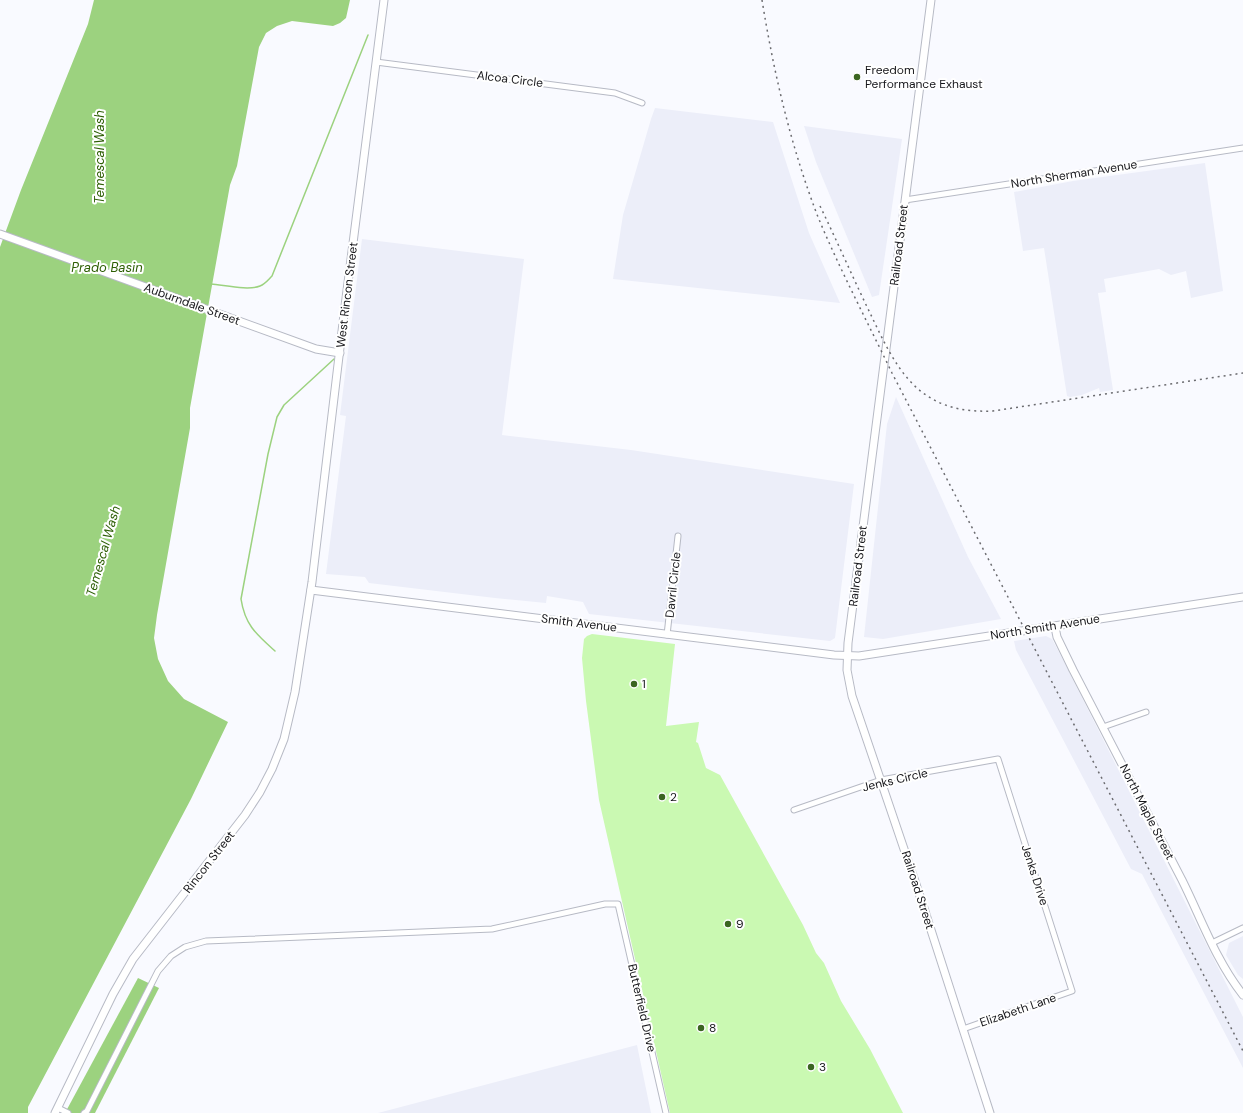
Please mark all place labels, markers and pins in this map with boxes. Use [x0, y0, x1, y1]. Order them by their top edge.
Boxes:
place label: Freedom Performance Exhaust [865, 62, 983, 92]
marker: Freedom Performance Exhaust [852, 72, 862, 82]
place label: 1 [642, 676, 646, 692]
marker: 1 [629, 679, 639, 689]
place label: 2 [670, 789, 677, 805]
marker: 2 [657, 792, 667, 802]
place label: 9 [736, 916, 744, 932]
marker: 9 [723, 919, 733, 929]
place label: 8 [709, 1020, 716, 1036]
marker: 8 [696, 1023, 706, 1033]
place label: 3 [819, 1059, 826, 1075]
marker: 3 [806, 1062, 816, 1072]

